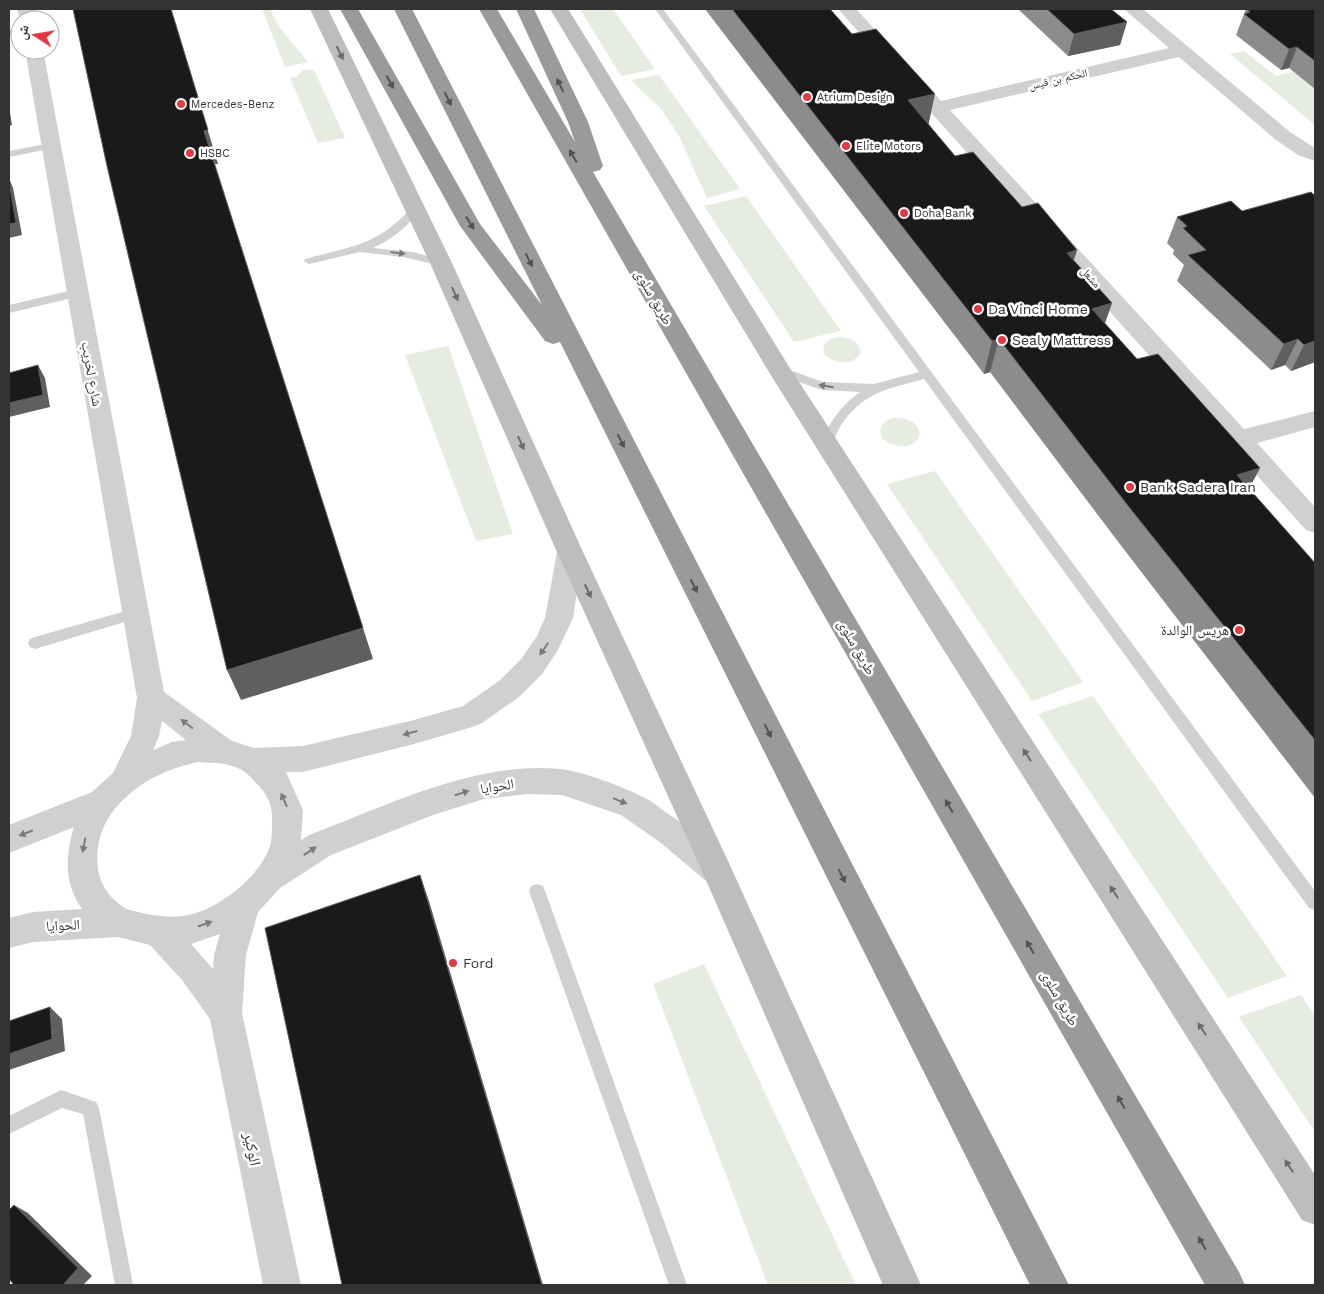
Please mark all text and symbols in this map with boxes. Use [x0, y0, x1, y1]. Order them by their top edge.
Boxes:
north arrow [10, 10, 60, 60]
text: ش [13, 23, 33, 41]
one-way arrow [336, 46, 344, 60]
street label: الحكم بن قيس [1027, 66, 1089, 94]
one-way arrow [386, 74, 394, 89]
one-way arrow [556, 78, 564, 92]
marker: Atrium Design [801, 91, 813, 103]
place label: Atrium Design [817, 91, 893, 104]
one-way arrow [444, 92, 452, 106]
marker: Mercedes-Benz [175, 98, 187, 110]
place label: Mercedes-Benz [191, 98, 274, 111]
marker: Elite Motors [840, 140, 852, 152]
place label: Elite Motors [856, 140, 921, 153]
marker: HSBC [184, 147, 196, 159]
place label: HSBC [200, 147, 230, 160]
one-way arrow [568, 149, 577, 163]
marker: Doha Bank [898, 207, 910, 219]
place label: Doha Bank [914, 207, 972, 220]
one-way arrow [466, 217, 475, 230]
one-way arrow [390, 249, 406, 257]
one-way arrow [525, 253, 533, 267]
street label: مشعل [1078, 264, 1103, 290]
street label: طريق سلوى [630, 266, 676, 329]
one-way arrow [451, 287, 459, 301]
place label: Da Vinci Home [988, 301, 1088, 317]
marker: Da Vinci Home [972, 303, 984, 315]
place label: Sealy Mattress [1012, 332, 1111, 348]
marker: Sealy Mattress [996, 334, 1008, 346]
street label: شارع لخريب [76, 340, 106, 408]
one-way arrow [817, 381, 833, 389]
one-way arrow [617, 434, 625, 448]
one-way arrow [518, 436, 526, 450]
place label: Bank Sadera Iran [1140, 479, 1256, 495]
marker: Bank Sadera Iran [1124, 481, 1136, 493]
one-way arrow [690, 579, 698, 593]
one-way arrow [584, 584, 592, 598]
street label: طريق سلوى [833, 616, 879, 679]
place label: هريس الوالدة [1161, 622, 1229, 639]
marker: هريس الوالدة [1233, 624, 1245, 636]
one-way arrow [539, 642, 549, 656]
one-way arrow [180, 719, 194, 729]
one-way arrow [764, 724, 772, 738]
one-way arrow [403, 729, 418, 737]
one-way arrow [1022, 748, 1031, 762]
street label: الحوايا [479, 775, 515, 798]
one-way arrow [454, 789, 469, 797]
one-way arrow [279, 793, 287, 807]
one-way arrow [613, 797, 628, 805]
one-way arrow [945, 799, 953, 813]
one-way arrow [19, 829, 33, 837]
one-way arrow [80, 838, 88, 853]
one-way arrow [304, 846, 317, 856]
one-way arrow [838, 868, 846, 883]
one-way arrow [1109, 885, 1119, 899]
street label: الحوايا [46, 916, 80, 935]
one-way arrow [198, 920, 213, 928]
one-way arrow [1026, 940, 1035, 953]
place label: Ford [463, 955, 493, 971]
marker: Ford [447, 957, 459, 969]
street label: طريق سلوى [1036, 967, 1082, 1030]
one-way arrow [1197, 1022, 1206, 1036]
one-way arrow [1116, 1096, 1125, 1109]
street label: الوكير [240, 1130, 265, 1167]
one-way arrow [1284, 1159, 1294, 1172]
one-way arrow [1198, 1236, 1206, 1250]

